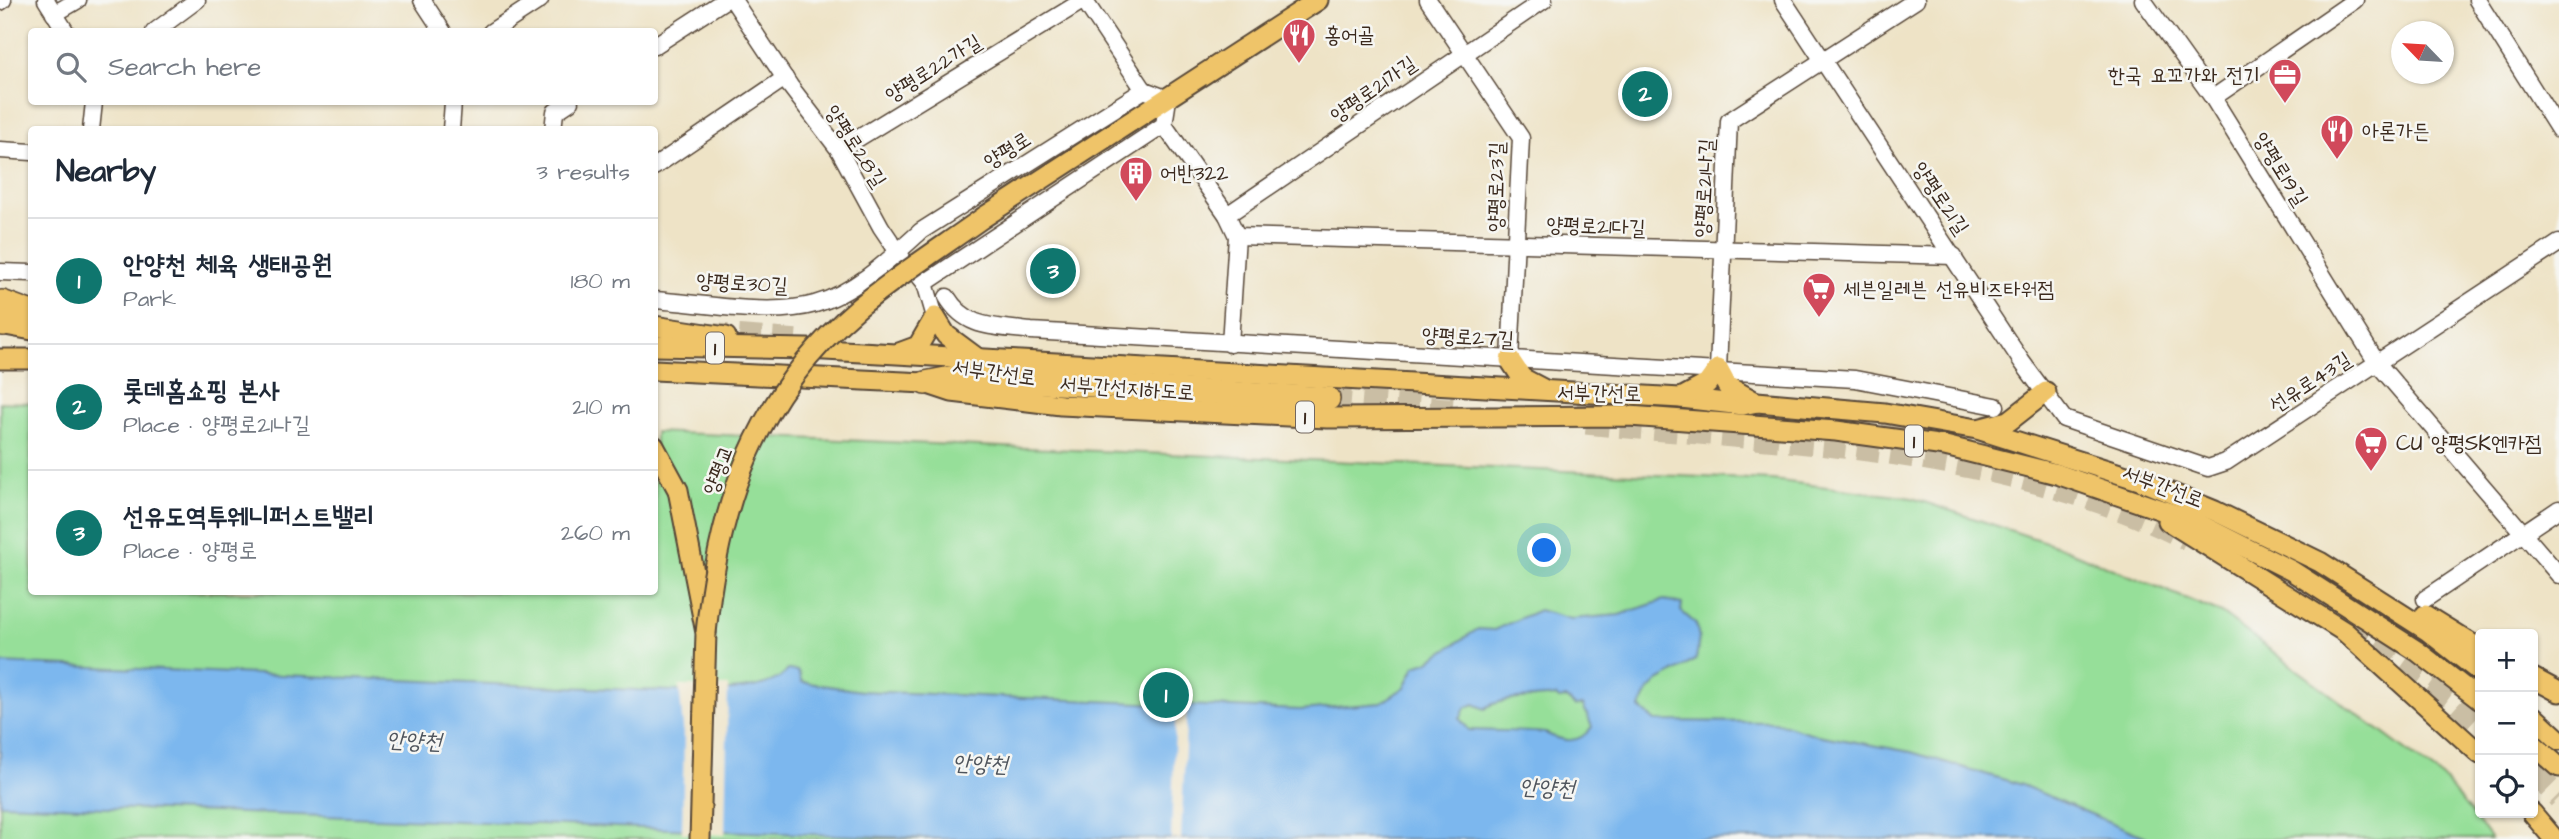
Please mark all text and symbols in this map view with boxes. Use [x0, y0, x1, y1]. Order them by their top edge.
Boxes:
restaurant icon: 홍어골 [1280, 16, 1318, 65]
place label: 홍어골 [1324, 21, 1375, 50]
north arrow [2391, 21, 2454, 84]
street label: 양평로22가길 [880, 27, 987, 109]
search box [28, 28, 658, 105]
icon: search [52, 48, 90, 86]
text: Search here [108, 49, 261, 85]
street label: 양평로21가길 [1324, 49, 1422, 130]
office icon: 한국 요꼬가와 전기 [2266, 56, 2304, 105]
place label: 한국 요꼬가와 전기 [2108, 61, 2260, 90]
pin: 2 [1622, 68, 1668, 120]
street label: 양평로28길 [818, 99, 893, 193]
restaurant icon: 아론가든 [2318, 112, 2356, 161]
place label: 아론가든 [2362, 117, 2430, 146]
street label: 양평로 [978, 125, 1036, 176]
street label: 양평로19길 [2246, 127, 2315, 212]
street label: 양평로21나길 [1687, 138, 1722, 238]
street label: 양평로23길 [1481, 142, 1512, 232]
text: Nearby [56, 151, 156, 193]
building icon: 어반322 [1117, 154, 1155, 203]
text: 3 results [536, 156, 630, 188]
street label: 양평로21길 [1906, 156, 1976, 241]
place label: 어반322 [1160, 159, 1229, 188]
street label: 양평로21다길 [1546, 210, 1646, 243]
pin: 3 [1030, 245, 1076, 297]
text: 안양천 체육 생태공원 [123, 247, 332, 283]
text: 1 [78, 265, 80, 297]
text: 180 m [571, 265, 630, 297]
street label: 양평로30길 [696, 267, 789, 300]
supermarket icon: 세븐일레븐 선유비즈타워점 [1800, 270, 1838, 319]
place label: 세븐일레븐 선유비즈타워점 [1843, 275, 2054, 304]
text: Park [123, 283, 176, 315]
street label: 양평로27길 [1421, 321, 1515, 354]
road number: 1 [706, 332, 724, 364]
street label: 선유로43길 [2264, 345, 2357, 420]
street label: 서부간선로 [950, 352, 1038, 393]
street label: 서부간선지하도로 [1059, 369, 1195, 408]
text: 롯데홈쇼핑 본사 [123, 373, 280, 409]
street label: 서부간선로 [1556, 378, 1641, 409]
text: 2 [72, 391, 86, 423]
text: 210 m [572, 391, 630, 423]
road number: 1 [1296, 402, 1314, 432]
text: Place · 양평로21나길 [123, 409, 310, 441]
supermarket icon: CU 양평SK엔카점 [2352, 424, 2390, 473]
road number: 1 [1905, 426, 1923, 456]
place label: CU 양평SK엔카점 [2396, 429, 2542, 458]
street label: 양평교 [696, 441, 741, 499]
street label: 서부간선로 [2118, 458, 2207, 515]
text: 선유도역투웨니퍼스트밸리 [123, 499, 374, 535]
text: 3 [73, 517, 85, 549]
text: 260 m [561, 517, 630, 549]
your location [1527, 533, 1561, 567]
text: Place · 양평로 [123, 535, 257, 567]
map controls [2475, 629, 2538, 818]
button: + [2475, 629, 2538, 692]
pin: 1 [1143, 669, 1189, 721]
button: − [2475, 692, 2538, 755]
water label: 안양천 [386, 724, 445, 758]
water label: 안양천 [952, 747, 1011, 781]
button: locate [2475, 755, 2538, 818]
water label: 안양천 [1519, 771, 1578, 805]

